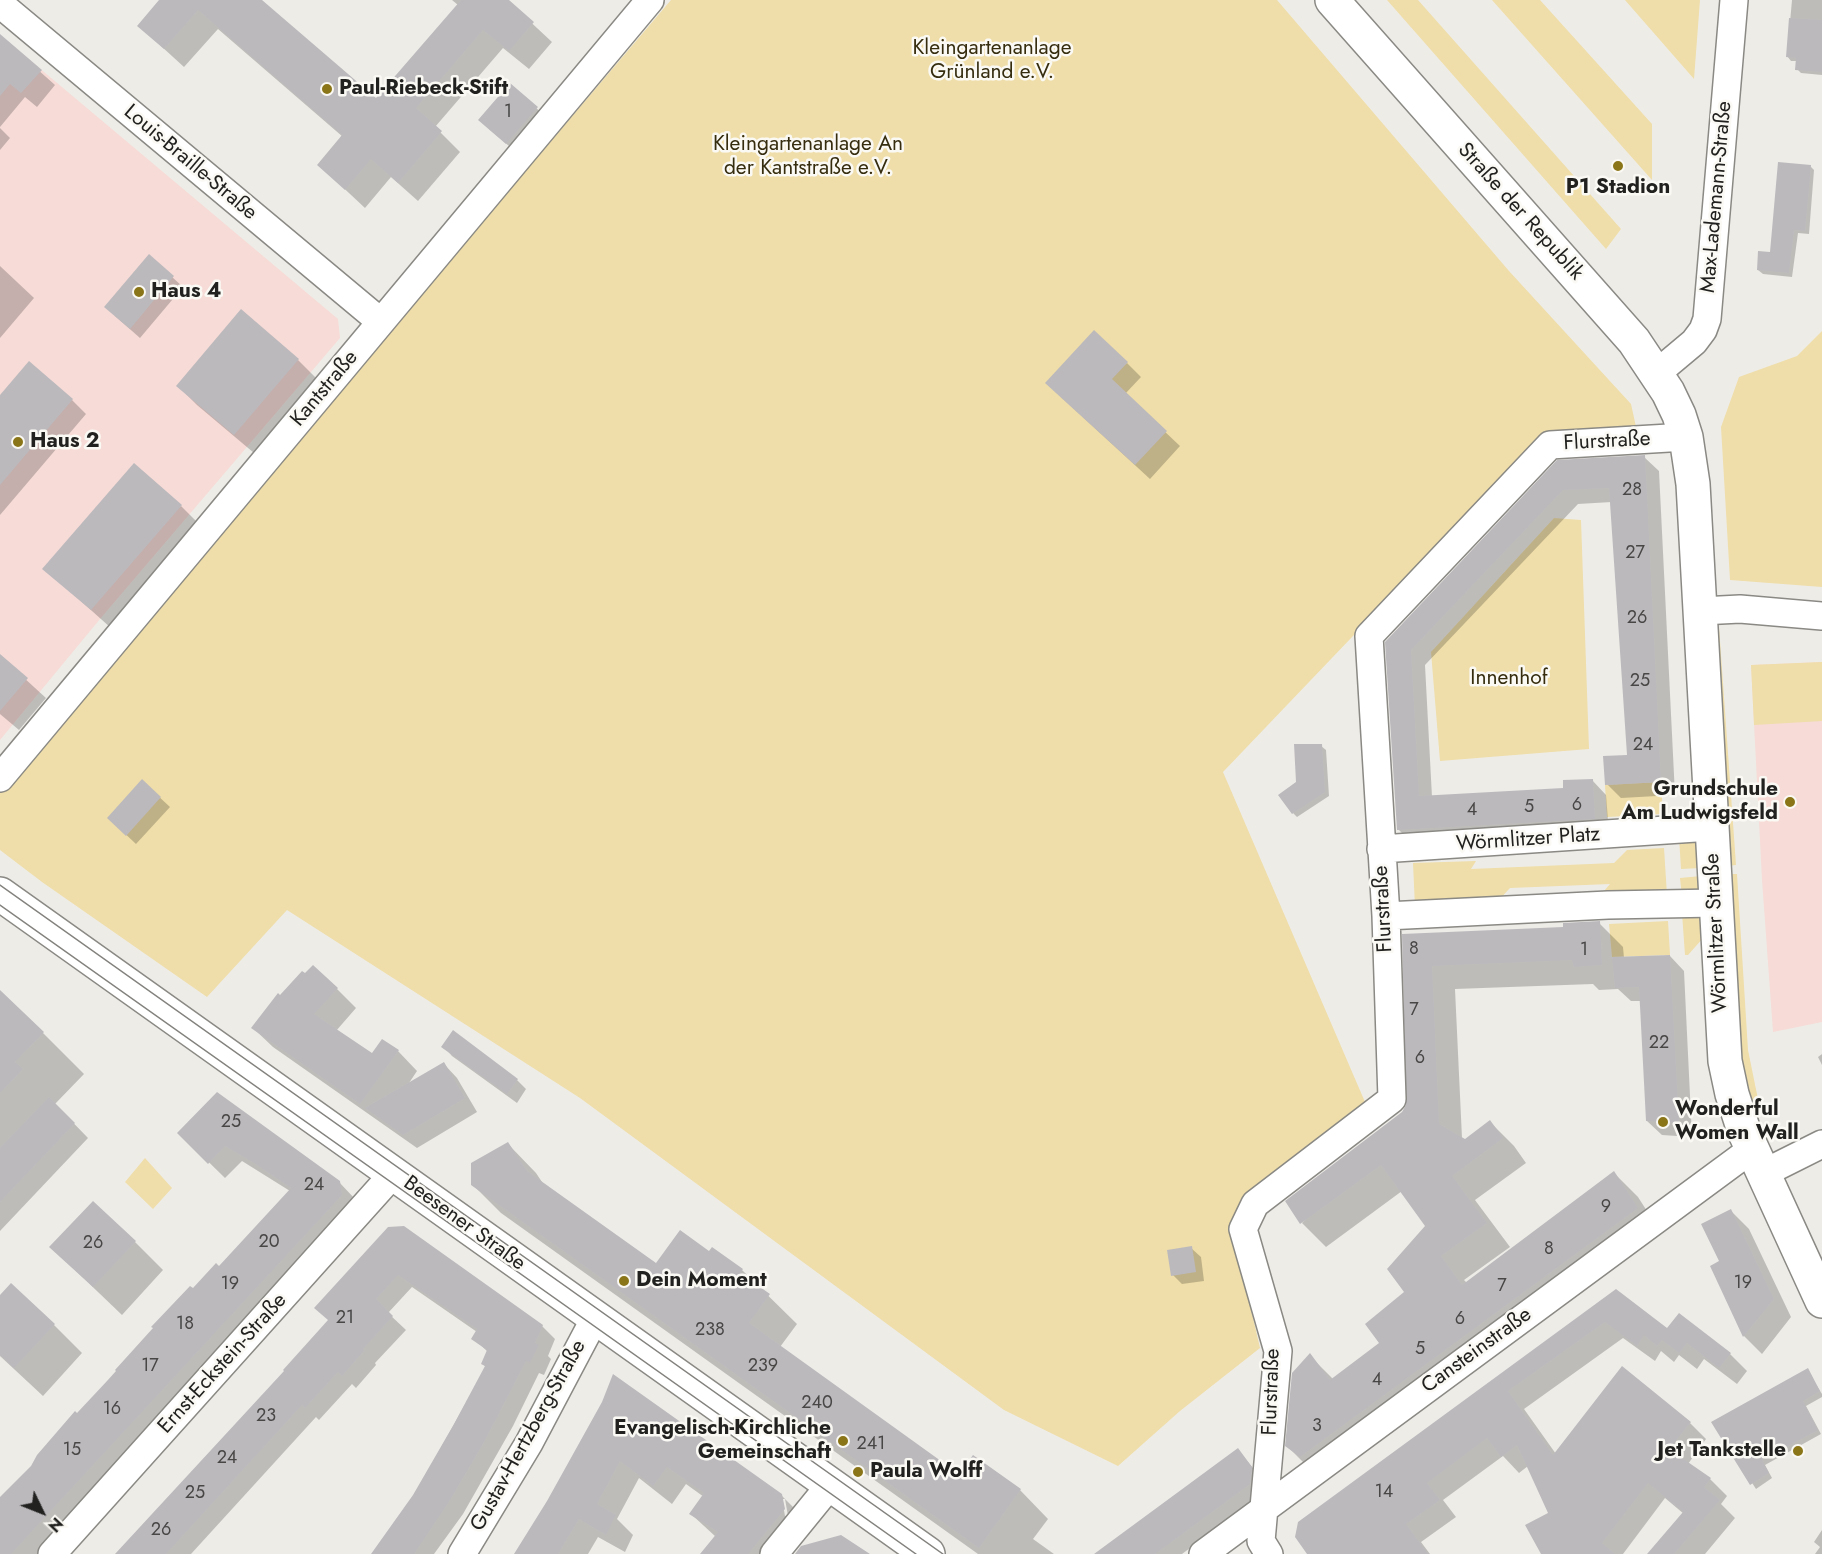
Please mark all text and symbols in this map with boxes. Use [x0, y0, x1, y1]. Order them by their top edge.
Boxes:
park label: Kleingartenanlage Grünland e.V. [913, 36, 1071, 86]
place label: Paul-Riebeck-Stift [339, 76, 508, 102]
marker: Paul-Riebeck-Stift [320, 82, 334, 96]
street label: Louis-Braille-Straße [118, 100, 262, 226]
street label: Max-Lademann-Straße [1696, 100, 1738, 294]
house number: 1 [504, 102, 512, 124]
park label: Kleingartenanlage An der Kantstraße e.V. [713, 132, 903, 182]
street label: Straße der Republik [1452, 138, 1588, 286]
marker: P1 Stadion [1611, 159, 1625, 173]
place label: P1 Stadion [1566, 175, 1670, 201]
place label: Haus 4 [151, 279, 221, 305]
marker: Haus 4 [132, 285, 146, 299]
street label: Kantstraße [286, 346, 364, 432]
street label: Flurstraße [1563, 427, 1651, 457]
place label: Haus 2 [30, 429, 100, 455]
marker: Haus 2 [11, 435, 25, 449]
house number: 28 [1622, 480, 1642, 502]
house number: 27 [1625, 543, 1645, 565]
house number: 26 [1627, 608, 1647, 630]
park label: Innenhof [1470, 666, 1548, 692]
house number: 25 [1630, 671, 1650, 693]
house number: 24 [1633, 735, 1653, 757]
place label: Grundschule Am Ludwigsfeld [1621, 777, 1778, 827]
house number: 6 [1572, 795, 1582, 817]
marker: Grundschule Am Ludwigsfeld [1783, 795, 1797, 809]
house number: 5 [1524, 797, 1534, 819]
house number: 4 [1467, 800, 1477, 822]
street label: Wörmlitzer Platz [1455, 822, 1601, 858]
street label: Wörmlitzer Straße [1700, 853, 1734, 1013]
street label: Flurstraße [1369, 865, 1399, 953]
house number: 8 [1409, 939, 1419, 961]
house number: 1 [1580, 940, 1588, 962]
house number: 7 [1409, 1000, 1419, 1022]
house number: 22 [1649, 1033, 1669, 1055]
house number: 6 [1415, 1048, 1425, 1070]
place label: Wonderful Women Wall [1675, 1097, 1799, 1147]
house number: 25 [221, 1112, 241, 1134]
marker: Wonderful Women Wall [1656, 1115, 1670, 1129]
street label: Beesener Straße [398, 1171, 530, 1277]
house number: 24 [304, 1175, 324, 1197]
house number: 9 [1601, 1197, 1611, 1219]
house number: 20 [258, 1232, 280, 1254]
house number: 26 [83, 1233, 103, 1255]
house number: 8 [1544, 1239, 1554, 1261]
place label: Dein Moment [636, 1268, 767, 1294]
house number: 19 [1734, 1273, 1752, 1295]
house number: 19 [221, 1274, 239, 1296]
marker: Dein Moment [617, 1274, 631, 1288]
house number: 7 [1497, 1276, 1507, 1298]
street label: Ernst-Eckstein-Straße [153, 1289, 293, 1439]
street label: Cansteinstraße [1417, 1303, 1537, 1399]
house number: 21 [336, 1308, 354, 1330]
house number: 6 [1455, 1309, 1465, 1331]
house number: 18 [176, 1314, 194, 1336]
house number: 238 [695, 1320, 725, 1342]
street label: Gustav-Hertzberg-Straße [466, 1336, 592, 1536]
house number: 5 [1415, 1339, 1425, 1361]
street label: Flurstraße [1258, 1348, 1286, 1436]
house number: 17 [141, 1356, 159, 1378]
house number: 239 [748, 1356, 778, 1378]
house number: 4 [1372, 1370, 1382, 1392]
house number: 240 [801, 1393, 833, 1415]
house number: 16 [103, 1399, 121, 1421]
house number: 23 [256, 1406, 276, 1428]
place label: Evangelisch-Kirchliche Gemeinschaft [614, 1416, 831, 1466]
house number: 3 [1312, 1416, 1322, 1438]
marker: Evangelisch-Kirchliche Gemeinschaft [836, 1434, 850, 1448]
house number: 241 [857, 1434, 885, 1456]
place label: Jet Tankstelle [1657, 1438, 1786, 1464]
house number: 15 [63, 1440, 81, 1462]
marker: Jet Tankstelle [1791, 1444, 1805, 1458]
house number: 24 [217, 1448, 237, 1470]
place label: Paula Wolff [870, 1459, 982, 1485]
marker: Paula Wolff [851, 1465, 865, 1479]
north arrow [12, 1482, 72, 1542]
house number: 14 [1375, 1482, 1393, 1504]
house number: 25 [185, 1483, 205, 1505]
text: N [43, 1512, 68, 1537]
house number: 26 [151, 1520, 171, 1542]

